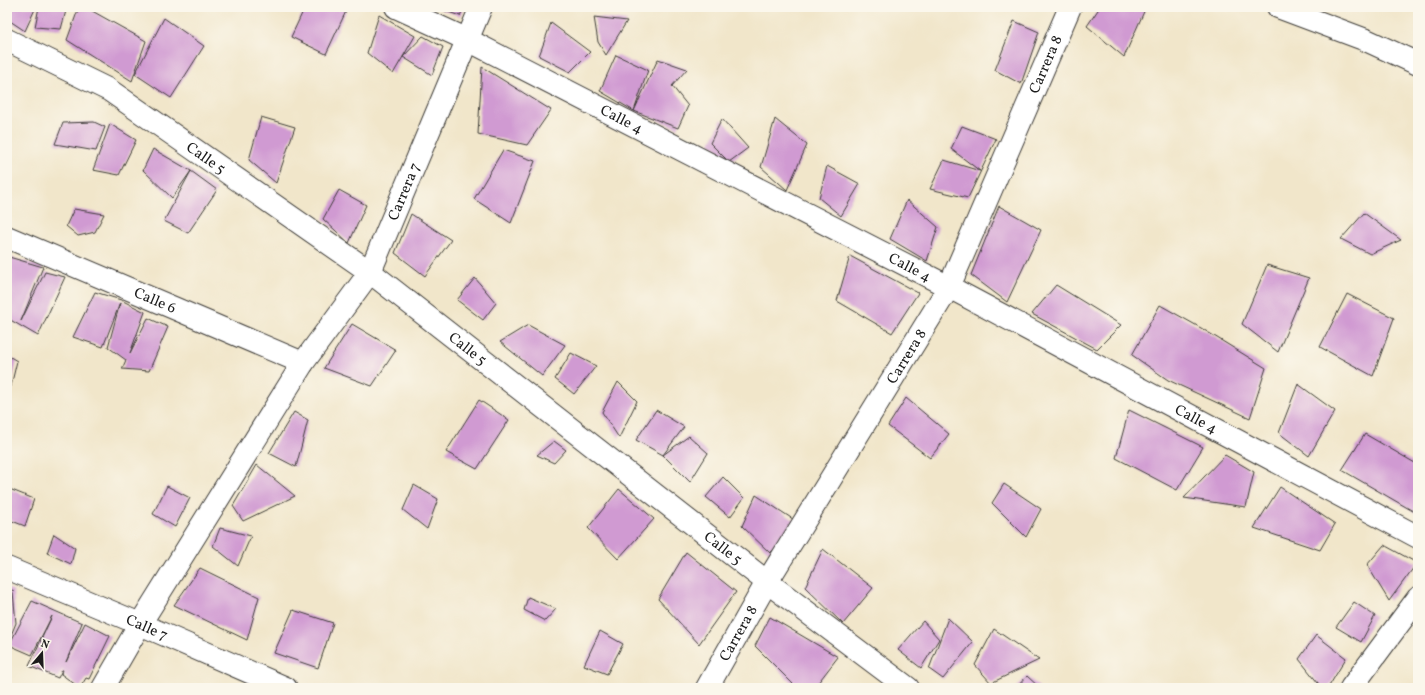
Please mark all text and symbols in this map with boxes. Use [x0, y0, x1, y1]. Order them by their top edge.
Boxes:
street label: Carrera 8 [1025, 33, 1068, 97]
street label: Calle 4 [596, 101, 646, 140]
street label: Calle 5 [181, 138, 229, 180]
street label: Carrera 7 [384, 160, 427, 224]
street label: Calle 4 [884, 249, 934, 288]
street label: Calle 6 [130, 283, 179, 320]
street label: Carrera 8 [882, 325, 933, 389]
street label: Calle 5 [443, 328, 491, 371]
street label: Calle 4 [1170, 400, 1220, 440]
street label: Calle 5 [699, 527, 746, 571]
street label: Carrera 8 [715, 602, 764, 666]
street label: Calle 7 [122, 610, 171, 647]
north arrow [22, 633, 62, 673]
text: N [39, 637, 51, 653]

